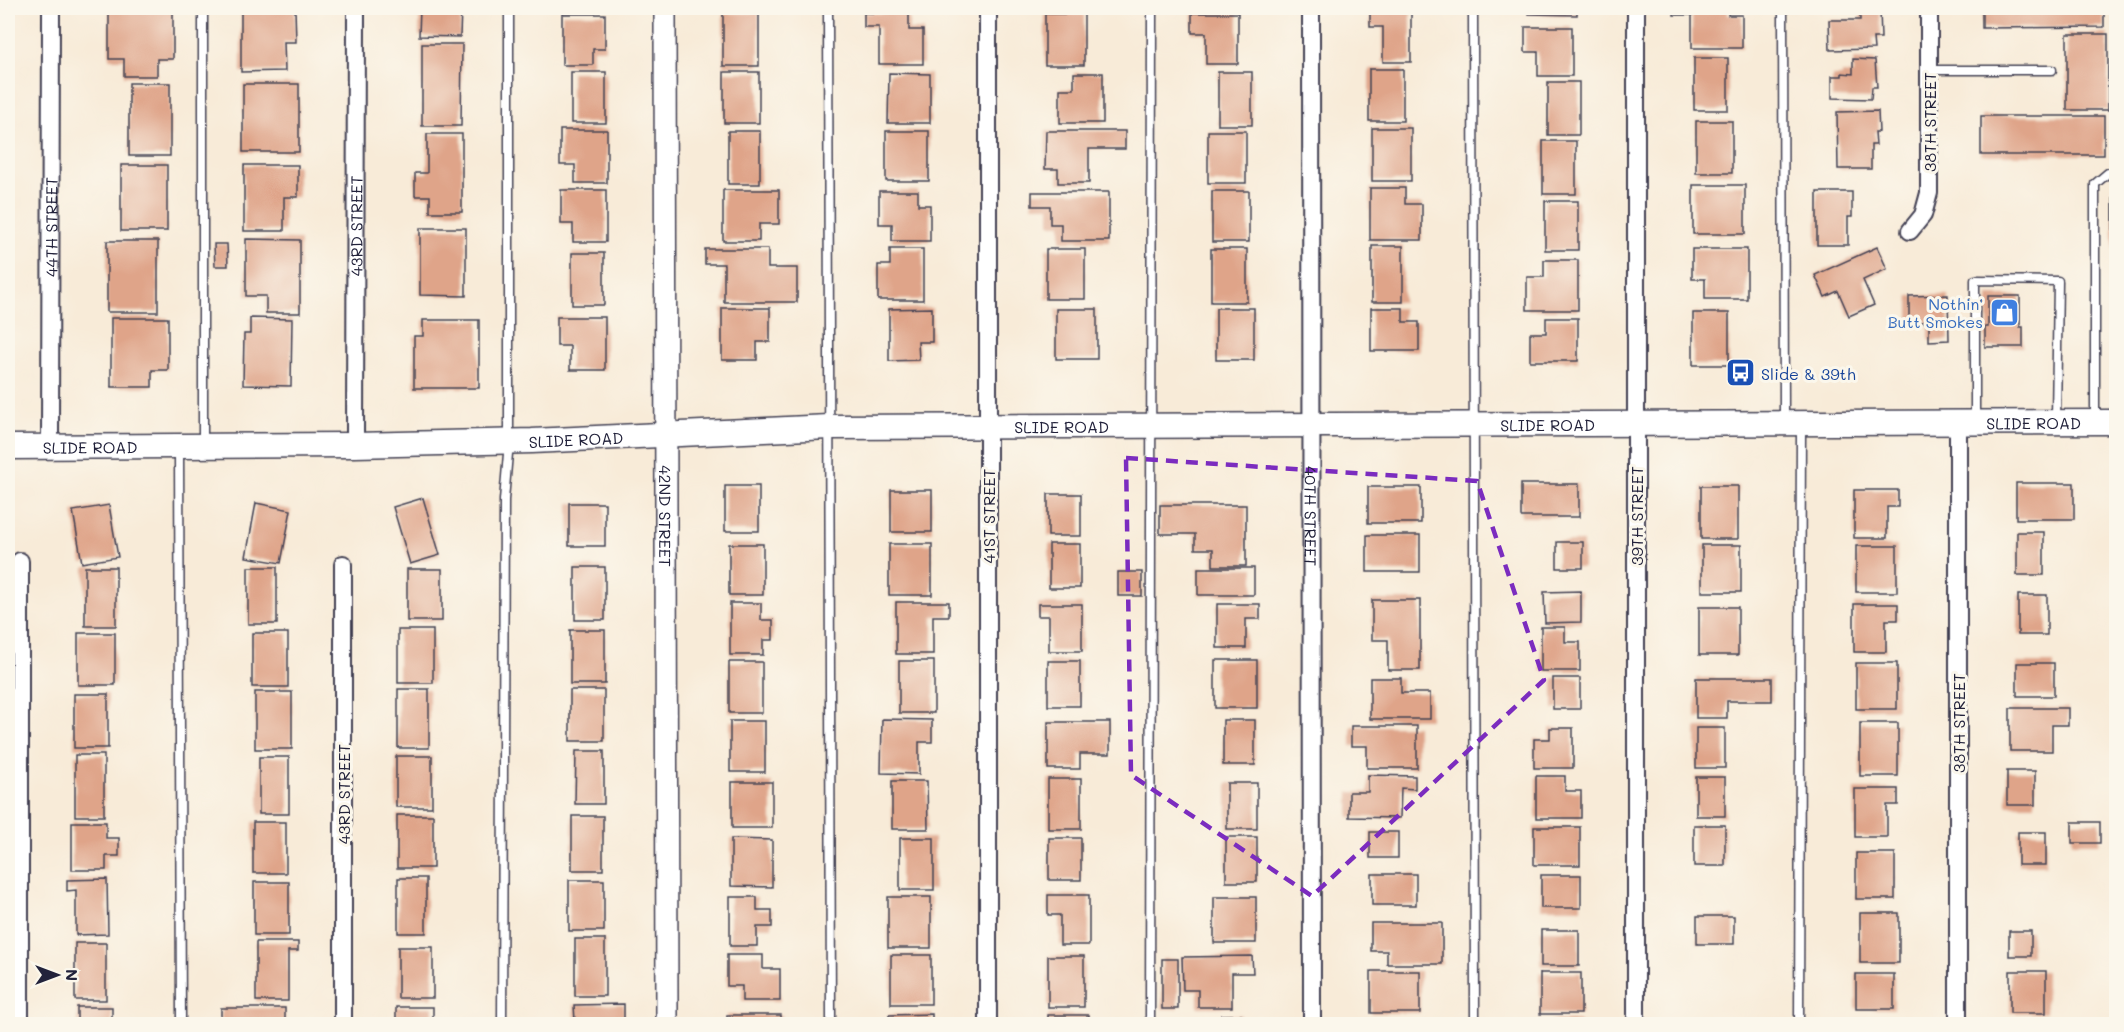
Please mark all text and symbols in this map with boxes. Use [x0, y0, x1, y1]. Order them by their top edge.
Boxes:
street label: 38TH STREET [1919, 72, 1940, 172]
street label: 43RD STREET [345, 176, 366, 276]
street label: 44TH STREET [40, 177, 61, 277]
place label: Nothin' Butt Smokes [1888, 293, 1983, 332]
shop icon: Nothin' Butt Smokes [1988, 296, 2020, 328]
bus stop icon: Slide & 39th [1724, 357, 1756, 389]
place label: Slide & 39th [1761, 363, 1856, 384]
street label: SLIDE ROAD [1986, 412, 2081, 433]
street label: SLIDE ROAD [1500, 414, 1595, 435]
street label: SLIDE ROAD [1014, 415, 1109, 437]
street label: SLIDE ROAD [528, 426, 624, 452]
street label: SLIDE ROAD [43, 436, 137, 457]
street label: 42ND STREET [655, 465, 677, 567]
street label: 40TH STREET [1301, 466, 1322, 566]
street label: 39TH STREET [1626, 466, 1647, 566]
street label: 41ST STREET [978, 468, 999, 564]
street label: 38TH STREET [1948, 673, 1969, 773]
street label: 43RD STREET [333, 744, 354, 844]
north arrow [27, 945, 87, 1005]
text: N [62, 969, 83, 981]

